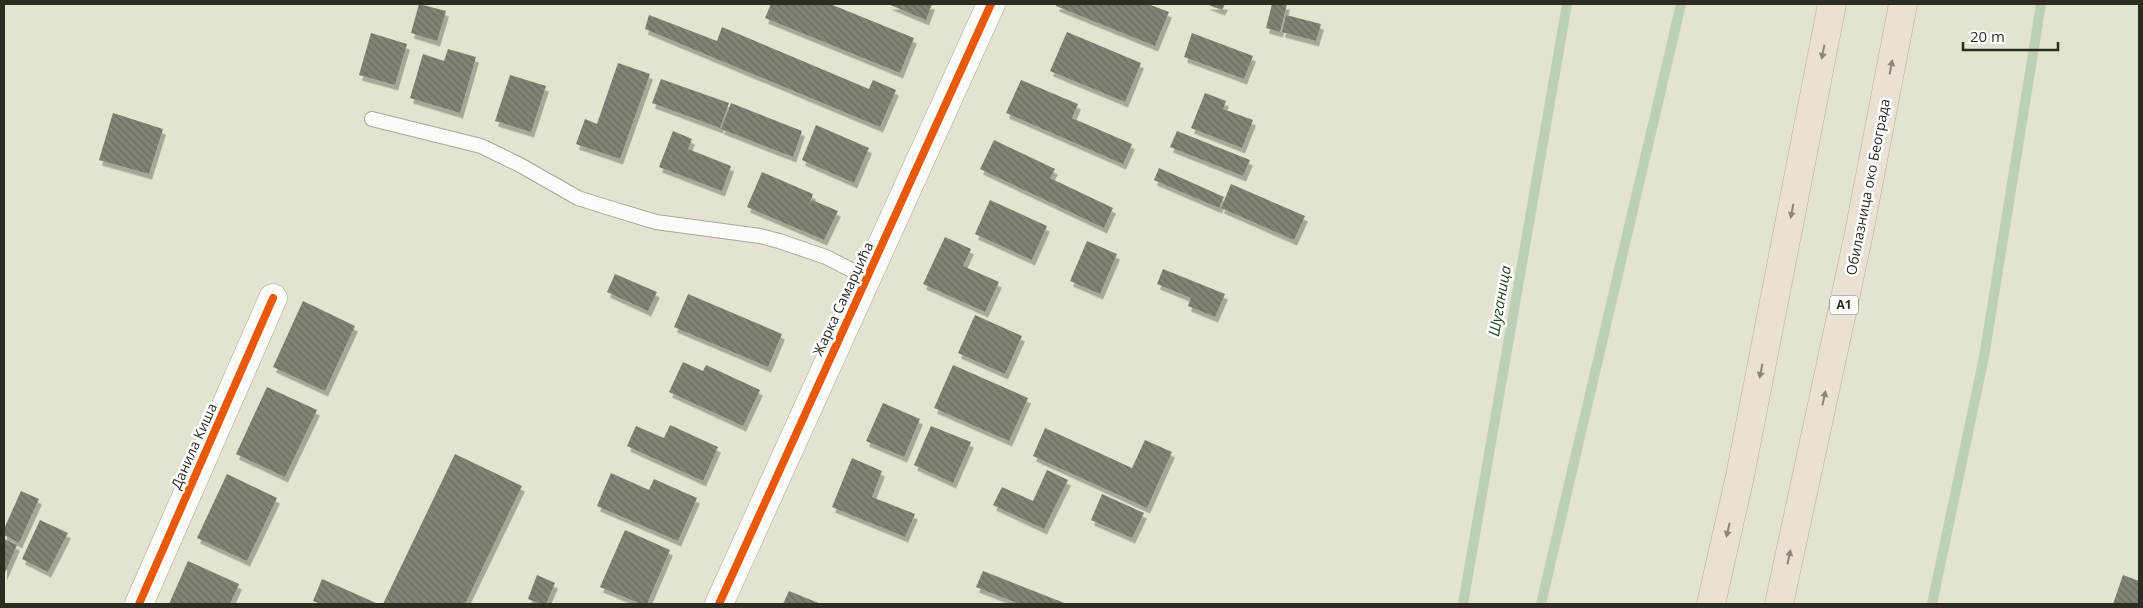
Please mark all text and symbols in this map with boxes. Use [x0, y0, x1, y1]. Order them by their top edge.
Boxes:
scale bar [1963, 20, 2058, 52]
text: 20 m [1970, 26, 2005, 46]
one-way arrow [1819, 44, 1827, 60]
one-way arrow [1888, 59, 1896, 75]
street label: Обилазница око Београда [1841, 97, 1894, 277]
one-way arrow [1788, 204, 1796, 220]
street label: Жарка Самарџића [808, 239, 877, 359]
water label: Шуганица [1483, 263, 1515, 338]
road number: A1 [1830, 296, 1858, 314]
one-way arrow [1757, 363, 1765, 378]
one-way arrow [1820, 389, 1828, 405]
street label: Данила Киша [166, 400, 221, 492]
one-way arrow [1724, 522, 1732, 537]
one-way arrow [1785, 549, 1793, 564]

